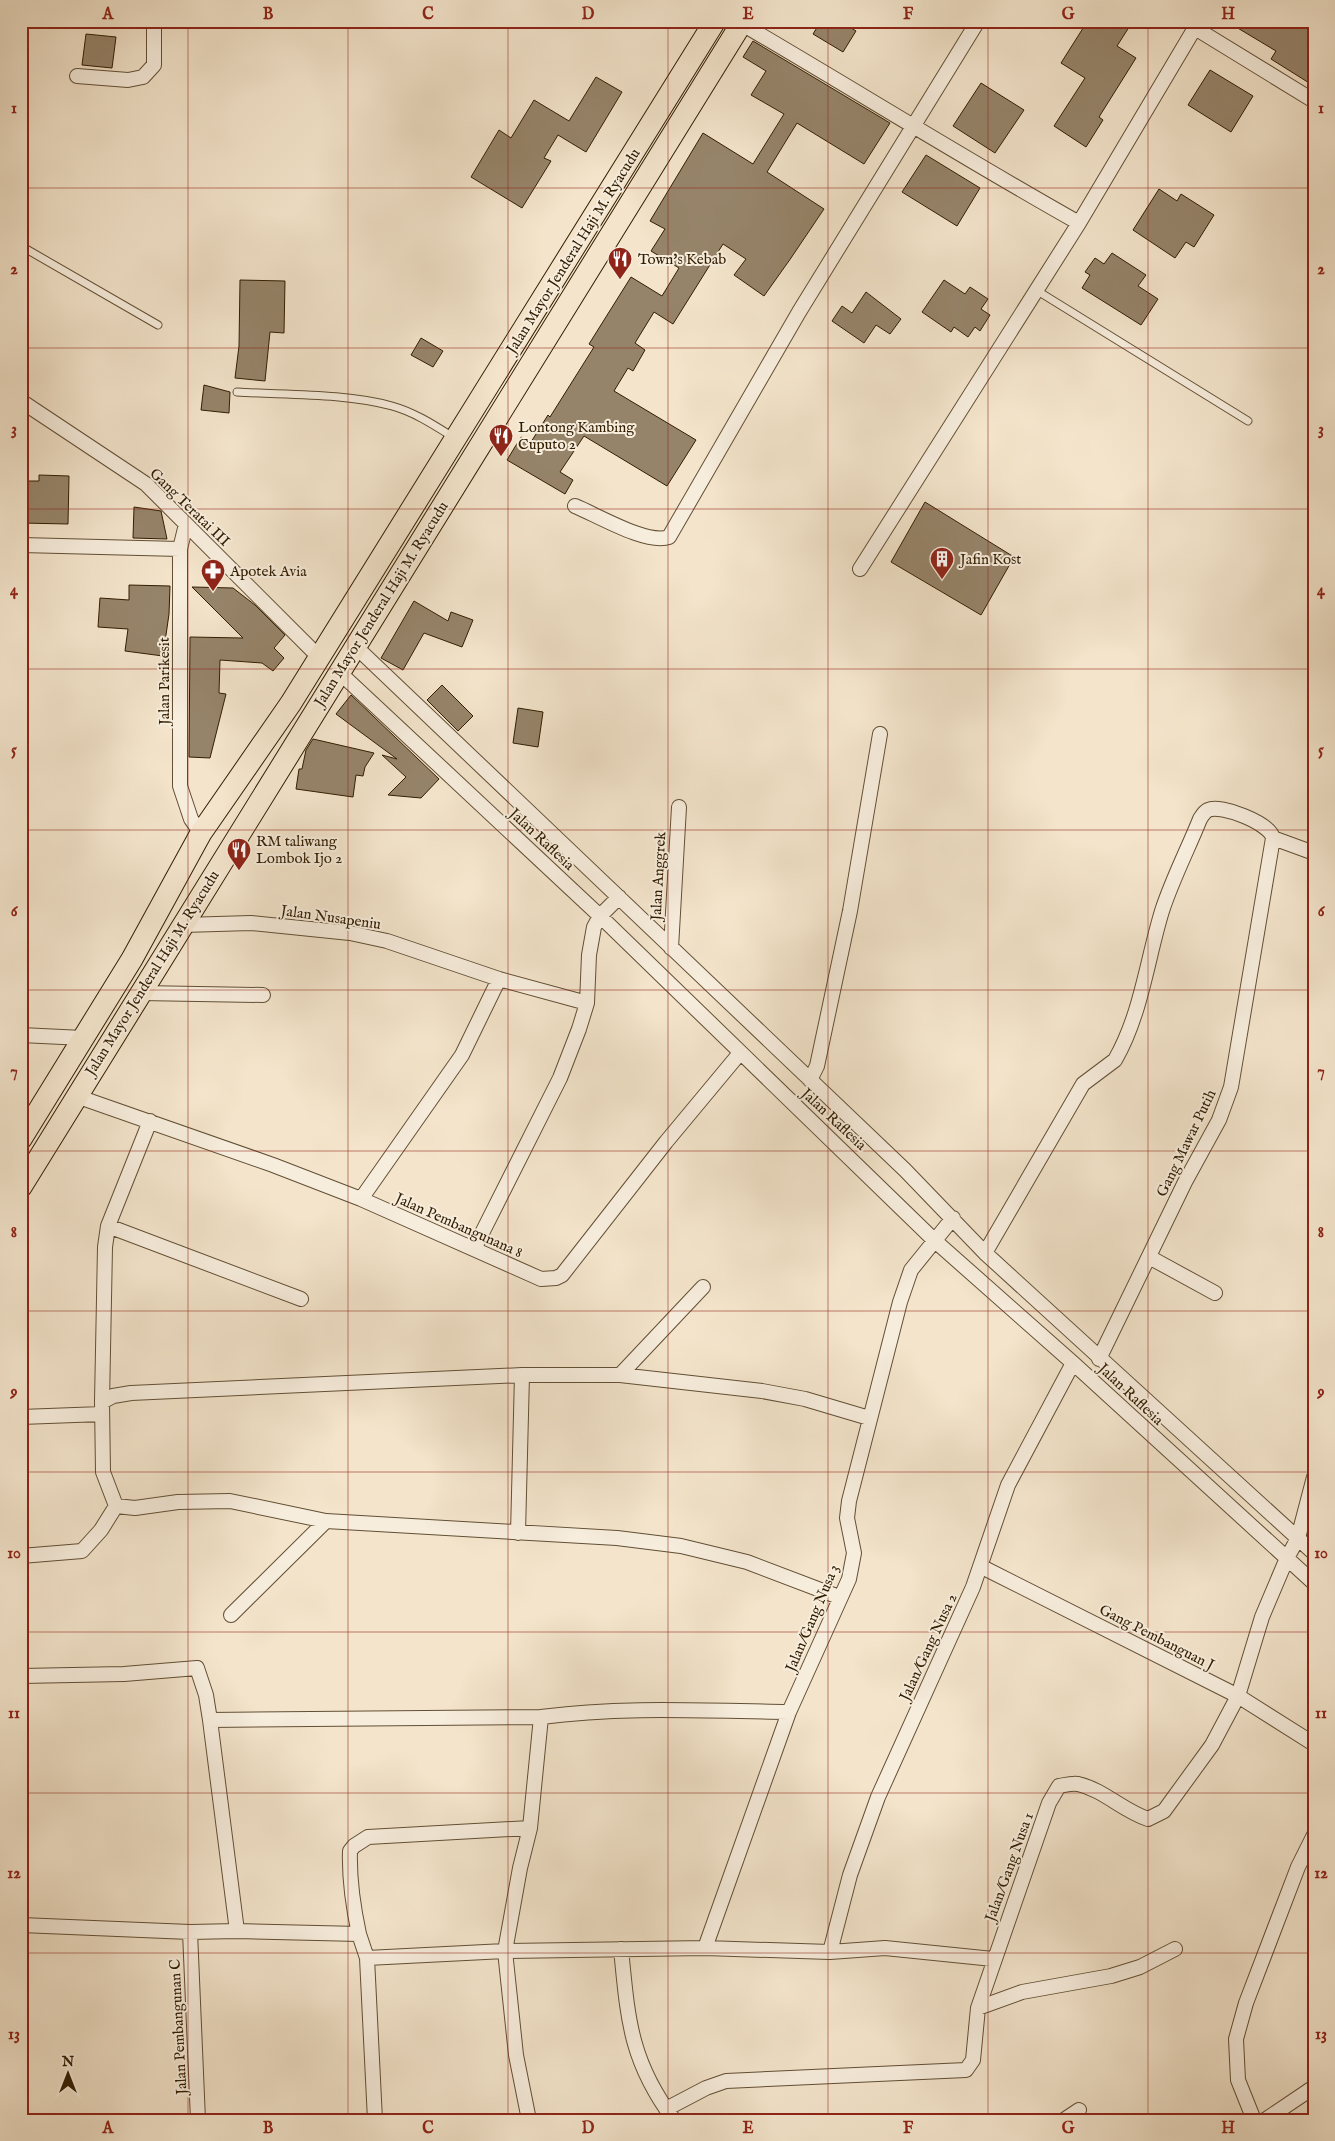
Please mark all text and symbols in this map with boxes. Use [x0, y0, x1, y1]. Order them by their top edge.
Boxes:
text: A [102, 5, 115, 25]
text: B [263, 5, 274, 25]
text: C [422, 5, 434, 25]
text: D [582, 5, 595, 25]
text: E [742, 5, 754, 25]
text: F [903, 5, 914, 25]
text: G [1062, 5, 1075, 25]
text: H [1221, 5, 1235, 25]
text: 1 [11, 99, 17, 119]
text: 1 [1318, 99, 1324, 119]
street label: Jalan Mayor Jenderal Haji M. Ryacudu [501, 145, 645, 359]
restaurant icon: Town's Kebab [607, 246, 633, 280]
place label: Town's Kebab [638, 250, 726, 269]
text: 2 [10, 260, 18, 280]
text: 2 [1317, 260, 1325, 280]
place label: Lontong Kambing Cuputo 2 [518, 418, 635, 454]
text: 3 [11, 420, 17, 440]
text: 3 [1318, 420, 1324, 440]
restaurant icon: Lontong Kambing Cuputo 2 [488, 423, 514, 457]
street label: Gang Teratai III [145, 464, 234, 551]
street label: Jalan Mayor Jenderal Haji M. Ryacudu [309, 498, 453, 712]
building icon: Jafin Kost [929, 546, 955, 580]
place label: Jafin Kost [958, 550, 1022, 569]
pharmacy icon: Apotek Avia [200, 558, 226, 592]
place label: Apotek Avia [229, 562, 307, 581]
text: 4 [10, 581, 19, 601]
text: 4 [1317, 581, 1326, 601]
street label: Jalan Parikesit [155, 637, 174, 727]
text: 5 [11, 741, 17, 761]
text: 5 [1318, 741, 1324, 761]
street label: Jalan Raflesia [504, 803, 579, 875]
street label: Jalan Anggrek [647, 830, 670, 923]
place label: RM taliwang Lombok Ijo 2 [256, 832, 342, 868]
restaurant icon: RM taliwang Lombok Ijo 2 [226, 837, 252, 871]
street label: Jalan Mayor Jenderal Haji M. Ryacudu [80, 867, 224, 1081]
street label: Jalan Nusapeniu [278, 901, 382, 934]
text: 6 [11, 902, 19, 922]
text: 6 [1318, 902, 1326, 922]
text: 7 [10, 1062, 18, 1082]
text: 7 [1317, 1062, 1325, 1082]
street label: Jalan Raflesia [796, 1083, 871, 1155]
street label: Gang Mawar Putih [1152, 1087, 1221, 1200]
street label: Jalan Pembangunana 8 [390, 1188, 526, 1262]
text: 8 [11, 1223, 17, 1243]
text: 8 [1318, 1223, 1324, 1243]
street label: Jalan Raflesia [1093, 1358, 1168, 1430]
text: 9 [10, 1383, 18, 1403]
text: 9 [1317, 1383, 1325, 1403]
text: 10 [7, 1544, 21, 1564]
text: 10 [1314, 1544, 1328, 1564]
street label: Jalan/Gang Nusa 3 [781, 1562, 844, 1677]
street label: Jalan/Gang Nusa 2 [894, 1591, 962, 1706]
street label: Gang Pembanguan J [1096, 1600, 1218, 1675]
text: 11 [8, 1704, 20, 1724]
text: 11 [1315, 1704, 1327, 1724]
street label: Jalan/Gang Nusa 1 [980, 1810, 1038, 1926]
text: 12 [7, 1864, 21, 1884]
text: 12 [1314, 1864, 1328, 1884]
street label: Jalan Pembangunan C [165, 1958, 192, 2097]
text: 13 [8, 2025, 20, 2045]
text: 13 [1315, 2025, 1327, 2045]
north arrow [42, 2048, 92, 2098]
text: N [61, 2053, 74, 2071]
text: A [102, 2119, 115, 2139]
text: B [263, 2119, 274, 2139]
text: C [422, 2119, 434, 2139]
text: D [582, 2119, 595, 2139]
text: E [742, 2119, 754, 2139]
text: F [903, 2119, 914, 2139]
text: G [1062, 2119, 1075, 2139]
text: H [1221, 2119, 1235, 2139]

